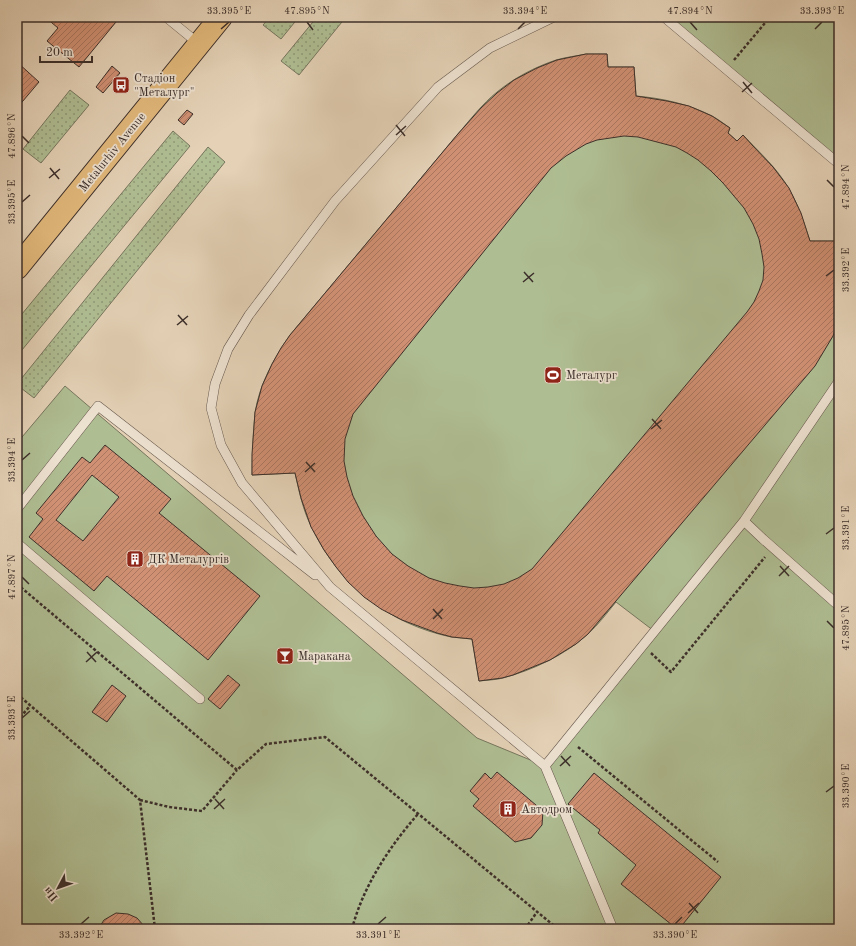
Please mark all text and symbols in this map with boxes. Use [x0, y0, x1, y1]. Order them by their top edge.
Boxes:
text: 33.395°E [207, 6, 251, 16]
text: 47.895°N [284, 6, 330, 16]
text: 33.394°E [503, 6, 547, 16]
text: 47.894°N [667, 6, 713, 16]
text: 33.393°E [800, 6, 844, 16]
scale bar [40, 38, 92, 64]
text: 20 m [46, 47, 73, 59]
place label: Стадіон "Металург" [134, 72, 194, 99]
bus stop icon: Стадіон "Металург" [111, 75, 131, 95]
street label: Metalurhiv Avenue [77, 110, 149, 194]
text: 47.896°N [7, 113, 17, 159]
text: 47.894°N [841, 164, 851, 210]
text: 33.395°E [7, 180, 17, 224]
text: 33.392°E [841, 248, 851, 292]
sports icon: Металург [543, 365, 563, 385]
place label: Металург [566, 370, 617, 382]
text: 33.394°E [7, 438, 17, 482]
text: 33.391°E [841, 506, 851, 550]
building icon: ДК Металургів [125, 549, 145, 569]
place label: ДК Металургів [148, 553, 229, 566]
text: 47.897°N [7, 554, 17, 600]
text: 47.895°N [841, 605, 851, 651]
bar icon: Маракана [275, 646, 295, 666]
place label: Маракана [298, 651, 351, 663]
text: 33.393°E [7, 696, 17, 740]
text: 33.390°E [841, 764, 851, 808]
building icon: Автодром [498, 799, 518, 819]
place label: Автодром [521, 804, 572, 816]
north arrow [38, 868, 78, 908]
text: Пн [42, 884, 61, 903]
text: 33.392°E [59, 930, 103, 940]
text: 33.391°E [356, 930, 400, 940]
text: 33.390°E [653, 930, 697, 940]

